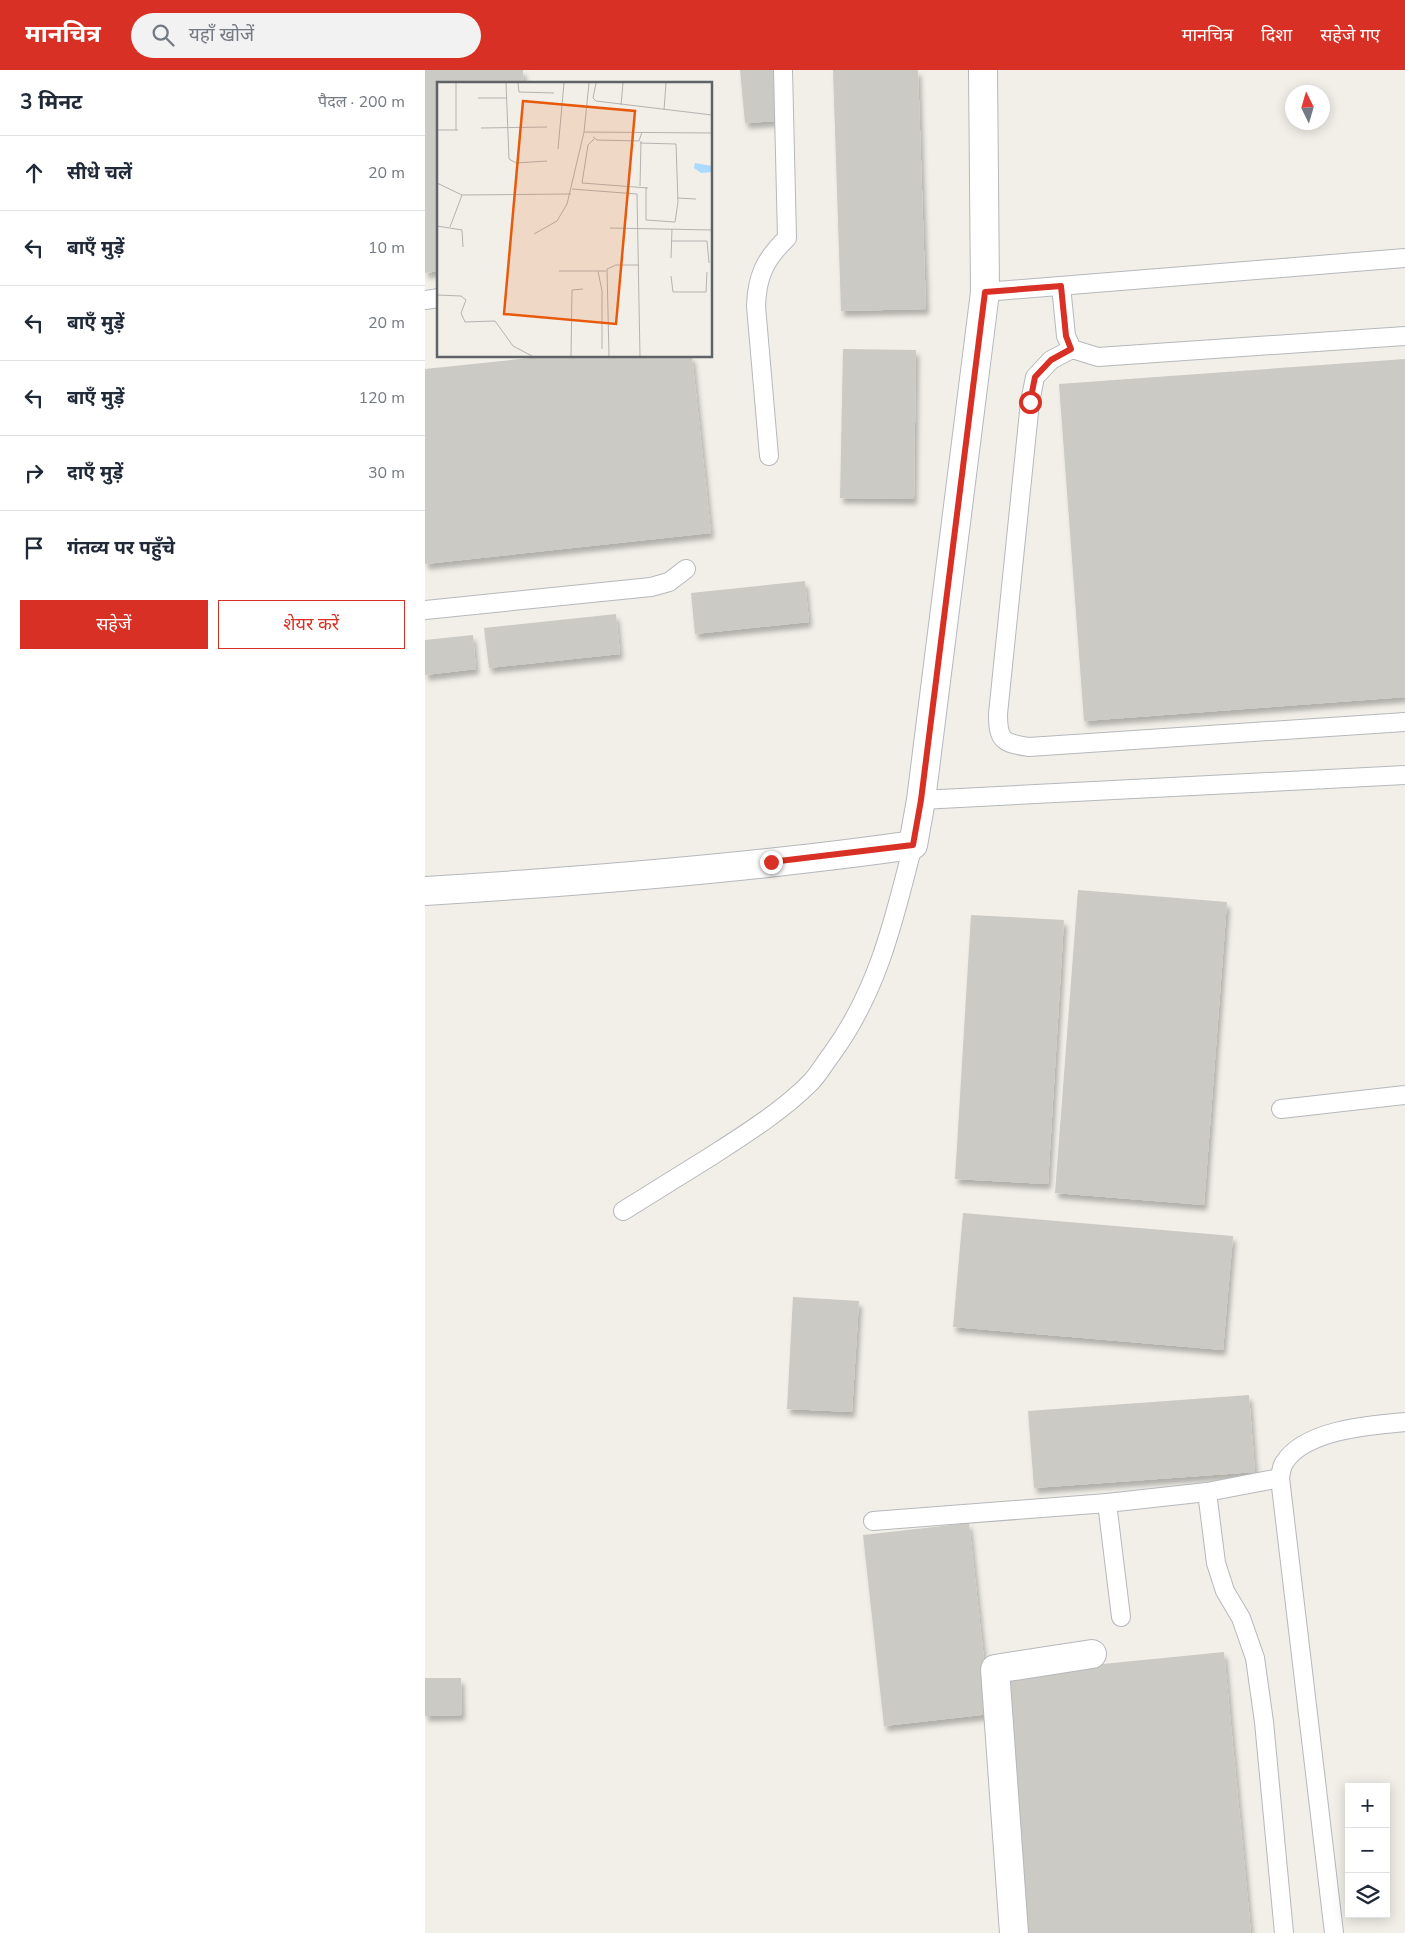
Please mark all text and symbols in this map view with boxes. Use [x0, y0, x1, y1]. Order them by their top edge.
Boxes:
search box [131, 13, 481, 58]
text: मानचित्र [25, 18, 101, 50]
icon: search [149, 21, 177, 49]
text: यहाँ खोजें [189, 22, 254, 48]
text: मानचित्र [1182, 23, 1233, 47]
text: दिशा [1261, 23, 1292, 47]
text: सहेजे गए [1320, 23, 1380, 47]
inset map [437, 82, 713, 358]
north arrow [1285, 85, 1330, 130]
text: 3 मिनट [20, 88, 82, 116]
text: पैदल · 200 m [318, 91, 405, 113]
icon: ahead [20, 159, 48, 187]
text: सीधे चलें [67, 160, 132, 186]
text: 20 m [368, 162, 405, 184]
icon: left [20, 234, 48, 262]
text: बाएँ मुड़ें [67, 235, 124, 261]
text: 10 m [368, 237, 405, 259]
icon: left [20, 309, 48, 337]
text: बाएँ मुड़ें [67, 310, 124, 336]
text: 20 m [368, 312, 405, 334]
icon: left [20, 384, 48, 412]
text: बाएँ मुड़ें [67, 385, 124, 411]
text: 120 m [358, 387, 405, 409]
route start [1019, 391, 1042, 414]
icon: right [20, 459, 48, 487]
text: दाएँ मुड़ें [67, 460, 123, 486]
text: 30 m [368, 462, 405, 484]
icon: arrive [20, 534, 48, 562]
text: गंतव्य पर पहुँचे [67, 535, 175, 561]
button: सहेजें [20, 600, 208, 649]
button: शेयर करें [218, 600, 405, 649]
route end [760, 851, 783, 874]
map controls [1345, 1783, 1390, 1918]
button: + [1345, 1783, 1390, 1828]
button: − [1345, 1828, 1390, 1873]
button: layers [1345, 1873, 1390, 1918]

